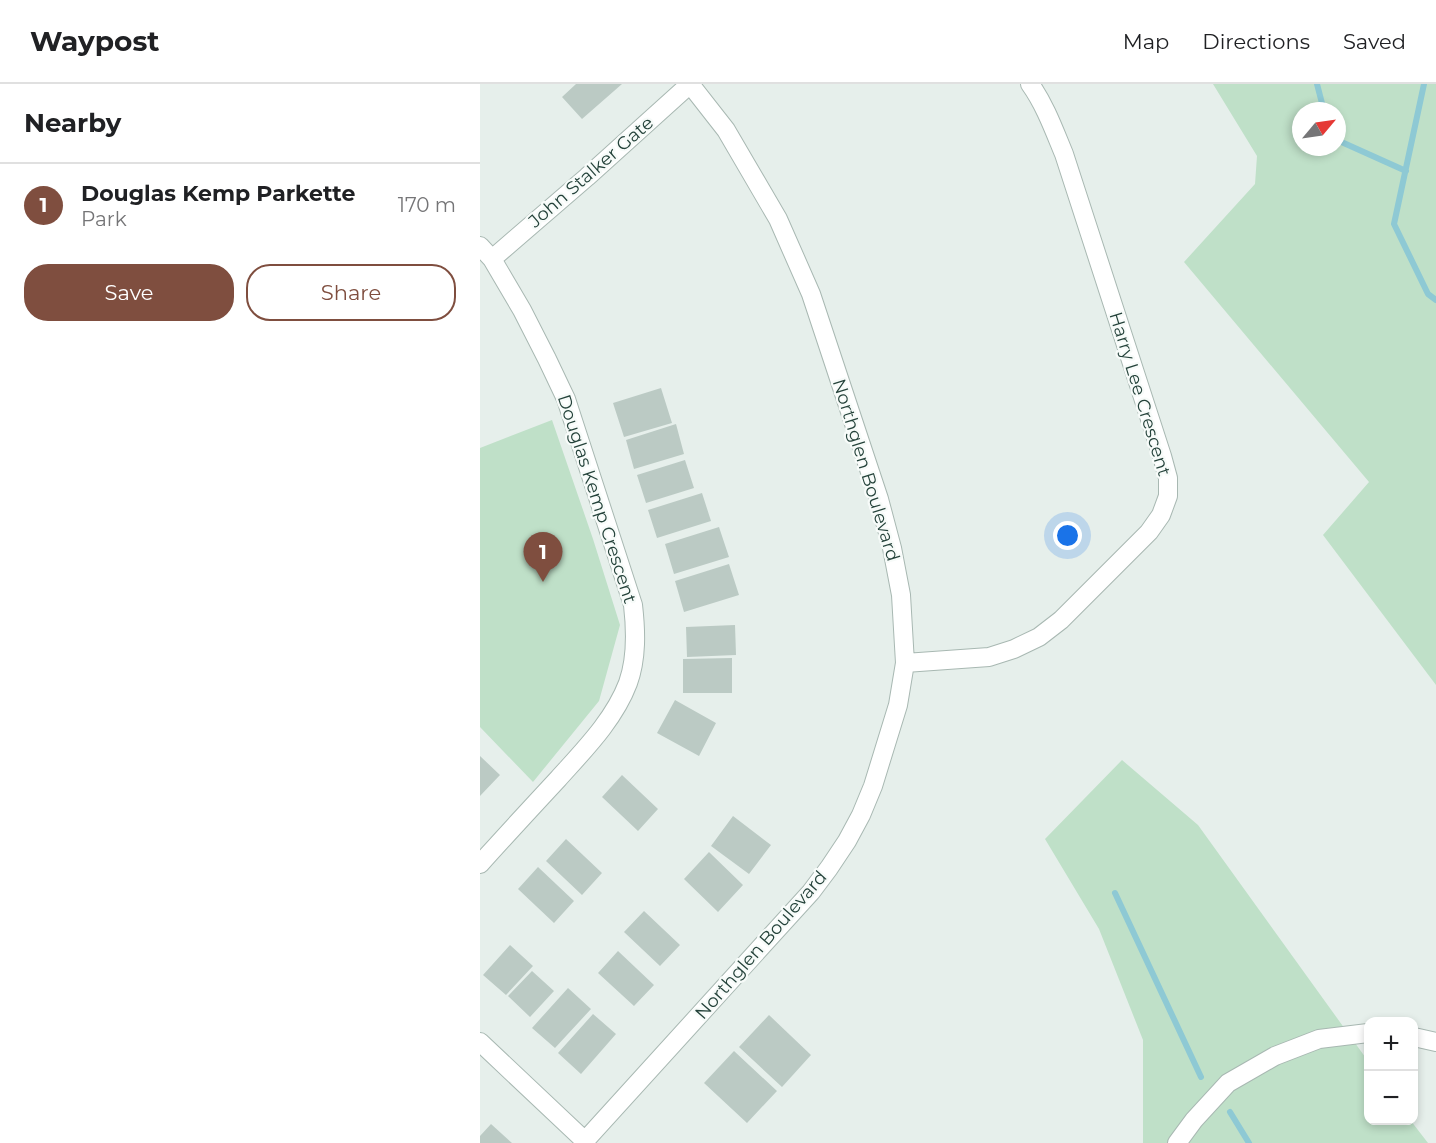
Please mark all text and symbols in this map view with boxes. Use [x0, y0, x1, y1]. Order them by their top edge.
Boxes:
text: Waypost [30, 24, 160, 58]
text: Map [1123, 29, 1169, 54]
text: Directions [1202, 29, 1310, 54]
text: Saved [1343, 29, 1406, 54]
north arrow [1292, 102, 1346, 156]
text: Nearby [24, 107, 121, 139]
street label: John Stalker Gate [523, 112, 658, 233]
text: Douglas Kemp Parkette [81, 180, 355, 207]
text: 1 [40, 193, 47, 217]
text: 170 m [398, 193, 456, 217]
text: Park [81, 207, 127, 231]
button: Save [24, 264, 234, 321]
button: Share [246, 264, 456, 321]
street label: Harry Lee Crescent [1105, 309, 1175, 479]
street label: Northglen Boulevard [828, 376, 904, 564]
street label: Douglas Kemp Crescent [553, 392, 641, 606]
your location [1053, 521, 1082, 550]
pin: 1 [524, 532, 562, 582]
street label: Northglen Boulevard [691, 866, 831, 1024]
map controls [1364, 1017, 1418, 1125]
button: + [1364, 1017, 1418, 1071]
button: − [1364, 1071, 1418, 1125]

